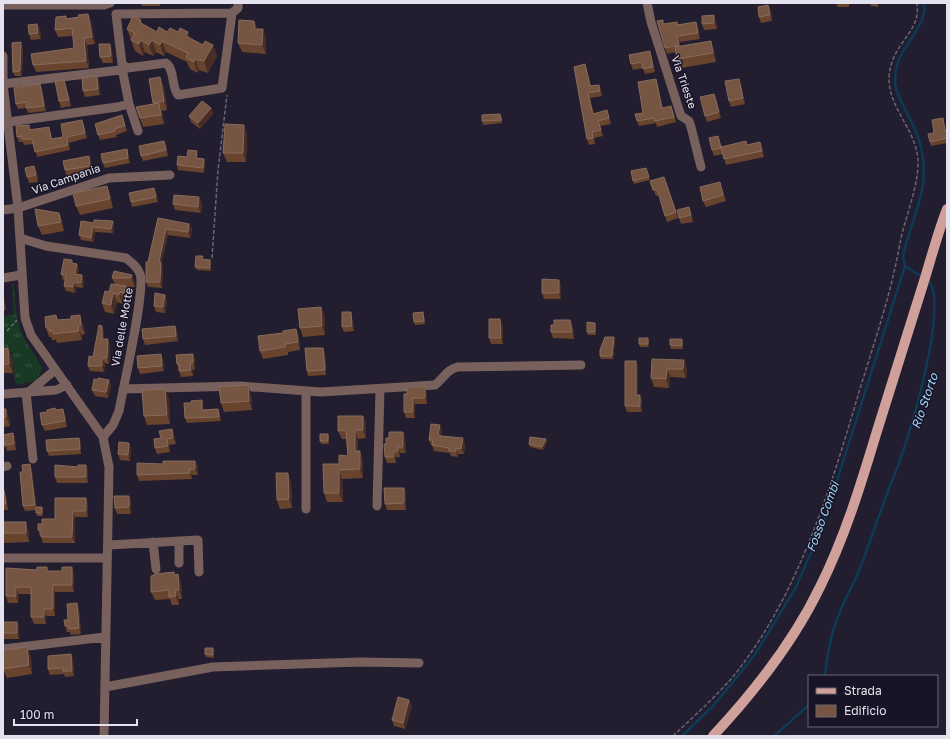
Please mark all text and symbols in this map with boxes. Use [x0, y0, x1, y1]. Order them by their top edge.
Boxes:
street label: Via Trieste [669, 54, 700, 110]
street label: Via Campania [30, 161, 102, 196]
street label: Via delle Motte [108, 287, 135, 367]
water label: Rio Storto [908, 370, 941, 431]
water label: Fosso Combi [803, 478, 843, 554]
legend [808, 675, 938, 727]
text: Strada [844, 683, 882, 698]
scale bar [14, 701, 137, 727]
text: Edificio [844, 703, 886, 718]
text: 100 m [20, 707, 54, 722]

